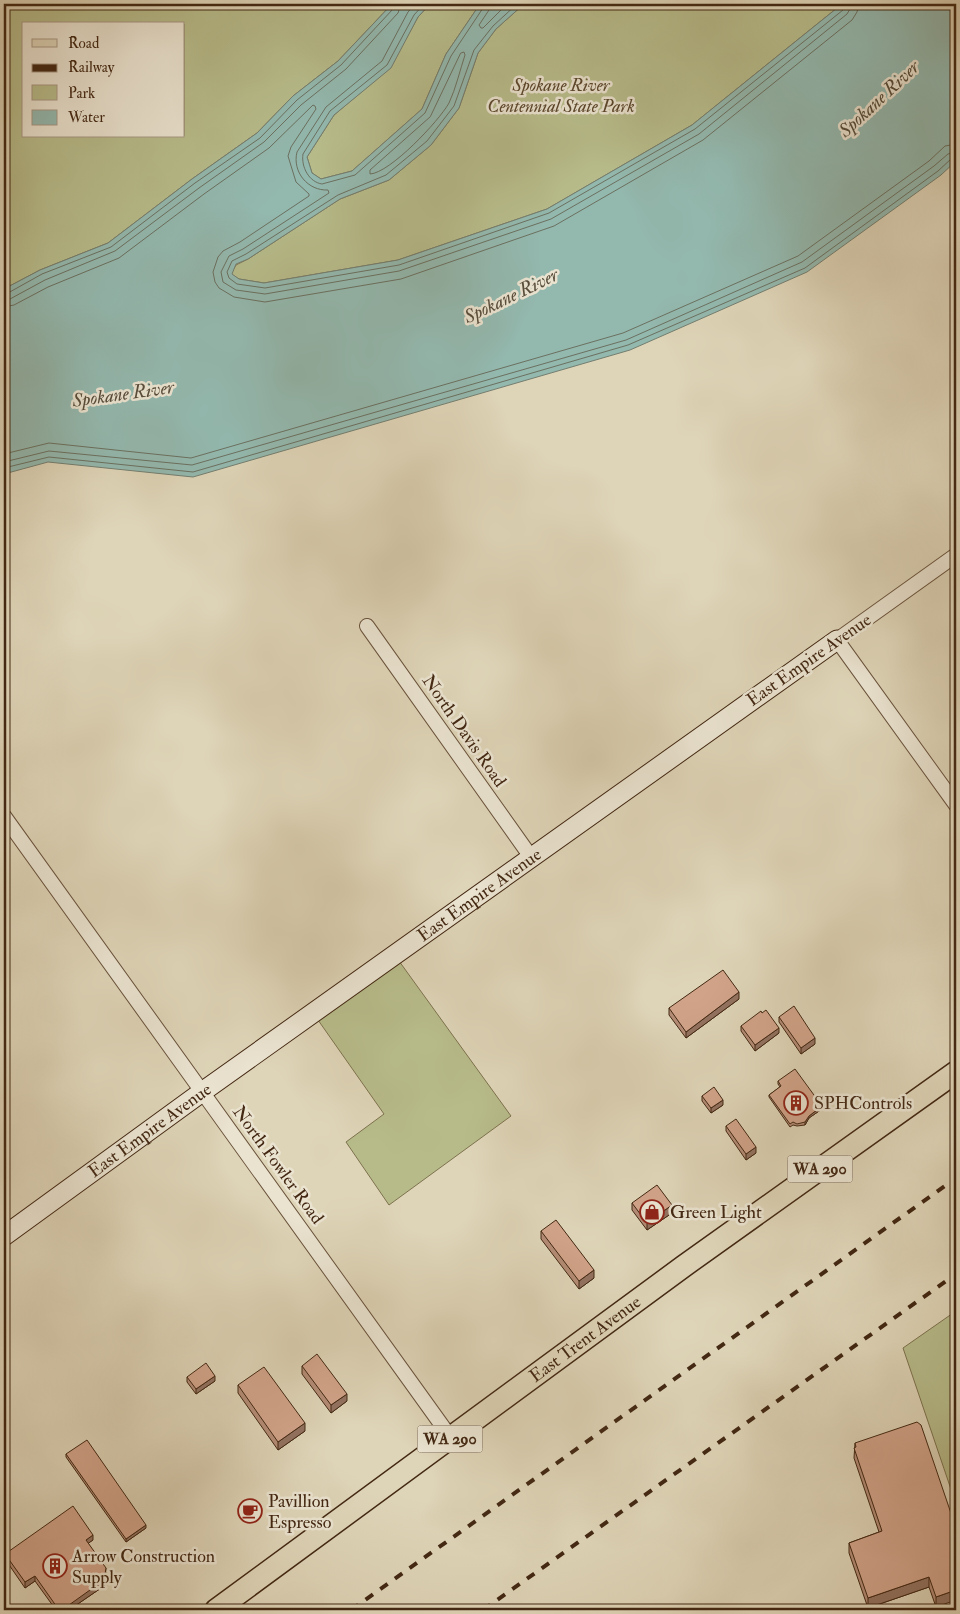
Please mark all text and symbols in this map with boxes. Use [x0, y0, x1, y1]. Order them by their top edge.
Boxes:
legend [22, 22, 185, 138]
text: Road [68, 34, 100, 53]
water label: Spokane River [833, 55, 925, 143]
text: Railway [68, 58, 115, 77]
park label: Spokane River Centennial State Park [487, 74, 635, 118]
text: Park [68, 84, 95, 103]
text: Water [67, 108, 105, 127]
water label: Spokane River [459, 262, 563, 330]
water label: Spokane River [70, 375, 176, 413]
street label: East Empire Avenue [742, 608, 876, 712]
street label: North Davis Road [417, 670, 511, 792]
street label: East Empire Avenue [413, 842, 546, 947]
street label: East Empire Avenue [83, 1077, 216, 1183]
building icon: SPHControls [783, 1090, 809, 1116]
place label: SPHControls [814, 1092, 912, 1115]
street label: North Fowler Road [227, 1101, 329, 1229]
road number: WA 290 [788, 1156, 852, 1182]
shop icon: Green Light [639, 1199, 665, 1225]
place label: Green Light [670, 1201, 762, 1224]
street label: East Trent Avenue [525, 1290, 646, 1387]
road number: WA 290 [418, 1426, 482, 1452]
place label: Pavillion Espresso [268, 1490, 332, 1534]
cafe icon: Pavillion Espresso [237, 1498, 263, 1524]
place label: Arrow Construction Supply [71, 1545, 215, 1589]
building icon: Arrow Construction Supply [42, 1553, 68, 1579]

